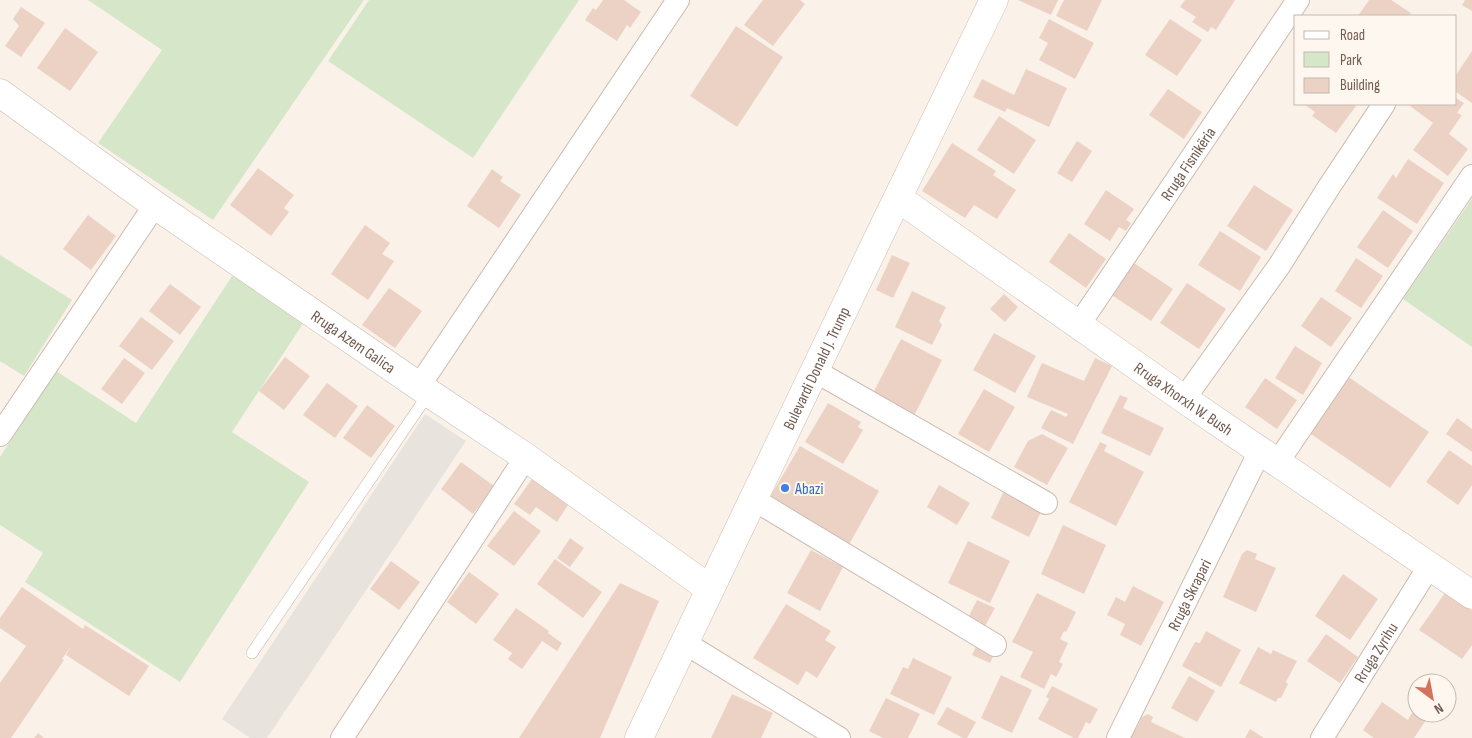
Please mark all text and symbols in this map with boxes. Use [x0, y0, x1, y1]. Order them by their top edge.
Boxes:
legend [1294, 15, 1457, 105]
text: Road [1340, 26, 1365, 45]
text: Park [1340, 51, 1362, 70]
text: Building [1340, 76, 1380, 95]
street label: Rruga Fisnikëria [1157, 124, 1220, 205]
street label: Bulevardi Donald J. Trump [780, 304, 855, 433]
street label: Rruga Azem Galica [307, 307, 399, 378]
street label: Rruga Xhorxh W. Bush [1130, 359, 1236, 440]
place label: Abazi [794, 480, 824, 499]
marker: Abazi [779, 482, 791, 494]
street label: Rruga Skrapari [1165, 556, 1216, 634]
street label: Rruga Zyrihu [1351, 620, 1403, 687]
north arrow [1407, 673, 1457, 723]
text: N [1431, 699, 1446, 718]

